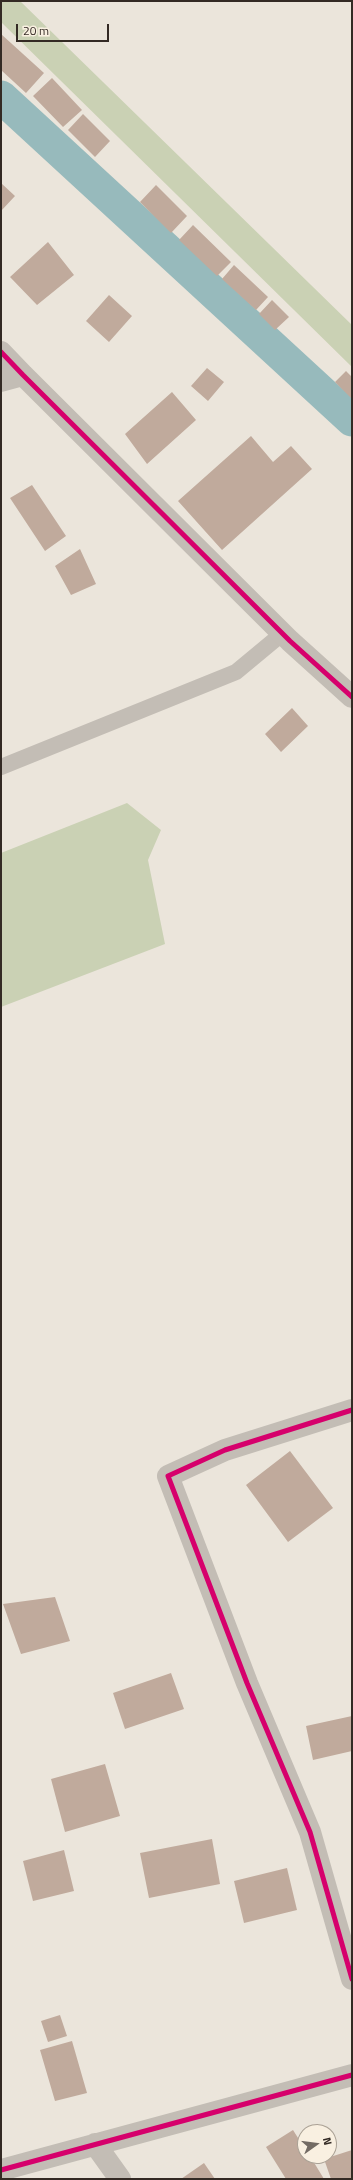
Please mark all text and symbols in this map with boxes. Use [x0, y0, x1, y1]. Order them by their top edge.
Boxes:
scale bar [18, 16, 111, 42]
text: 20 m [23, 21, 49, 40]
north arrow [297, 2124, 337, 2164]
text: N [319, 2136, 336, 2147]

